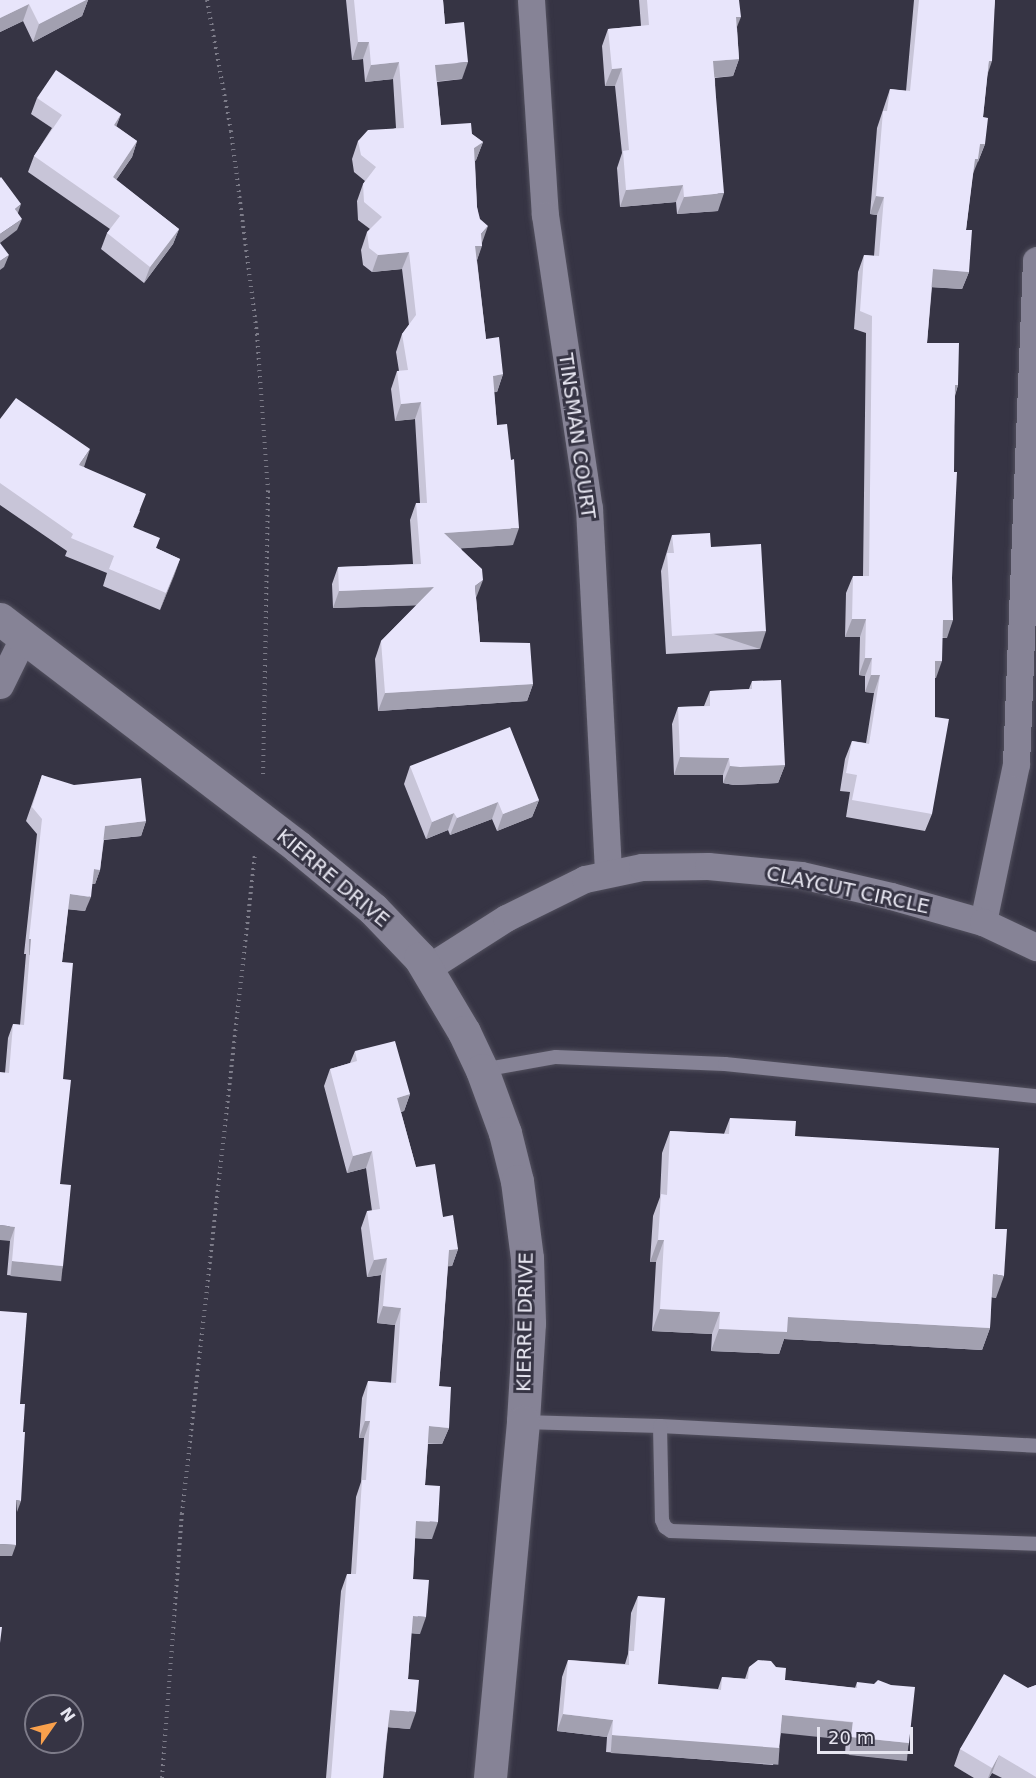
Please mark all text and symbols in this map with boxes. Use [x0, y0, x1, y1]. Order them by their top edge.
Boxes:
street label: TINSMAN COURT [553, 352, 601, 520]
street label: KIERRE DRIVE [272, 824, 394, 932]
street label: CLAYCUT CIRCLE [764, 861, 932, 919]
street label: KIERRE DRIVE [512, 1252, 538, 1392]
north arrow [24, 1694, 84, 1754]
text: N [56, 1704, 79, 1726]
scale bar [820, 1715, 916, 1753]
text: 20 m [828, 1727, 874, 1748]

